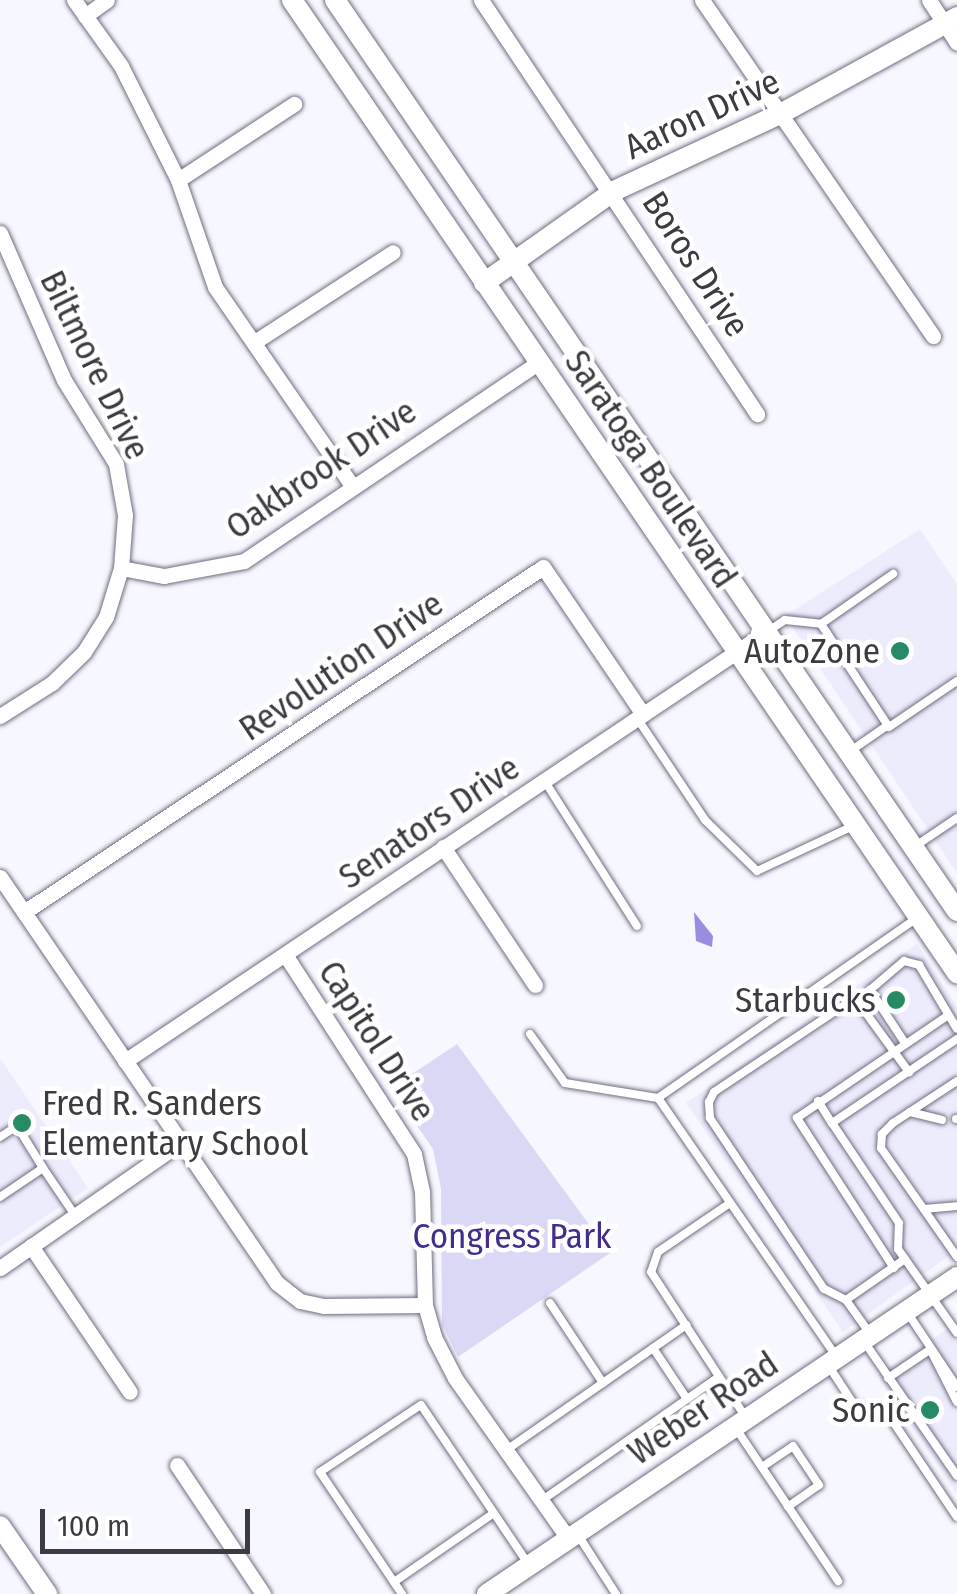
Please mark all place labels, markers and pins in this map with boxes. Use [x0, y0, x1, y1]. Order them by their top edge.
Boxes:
place label: AutoZone [744, 630, 880, 672]
marker: AutoZone [889, 640, 911, 662]
place label: Starbucks [735, 979, 876, 1021]
marker: Starbucks [885, 989, 907, 1011]
place label: Fred R. Sanders Elementary School [42, 1082, 308, 1164]
marker: Fred R. Sanders Elementary School [11, 1112, 33, 1134]
place label: Sonic [832, 1389, 910, 1431]
marker: Sonic [919, 1399, 941, 1421]

